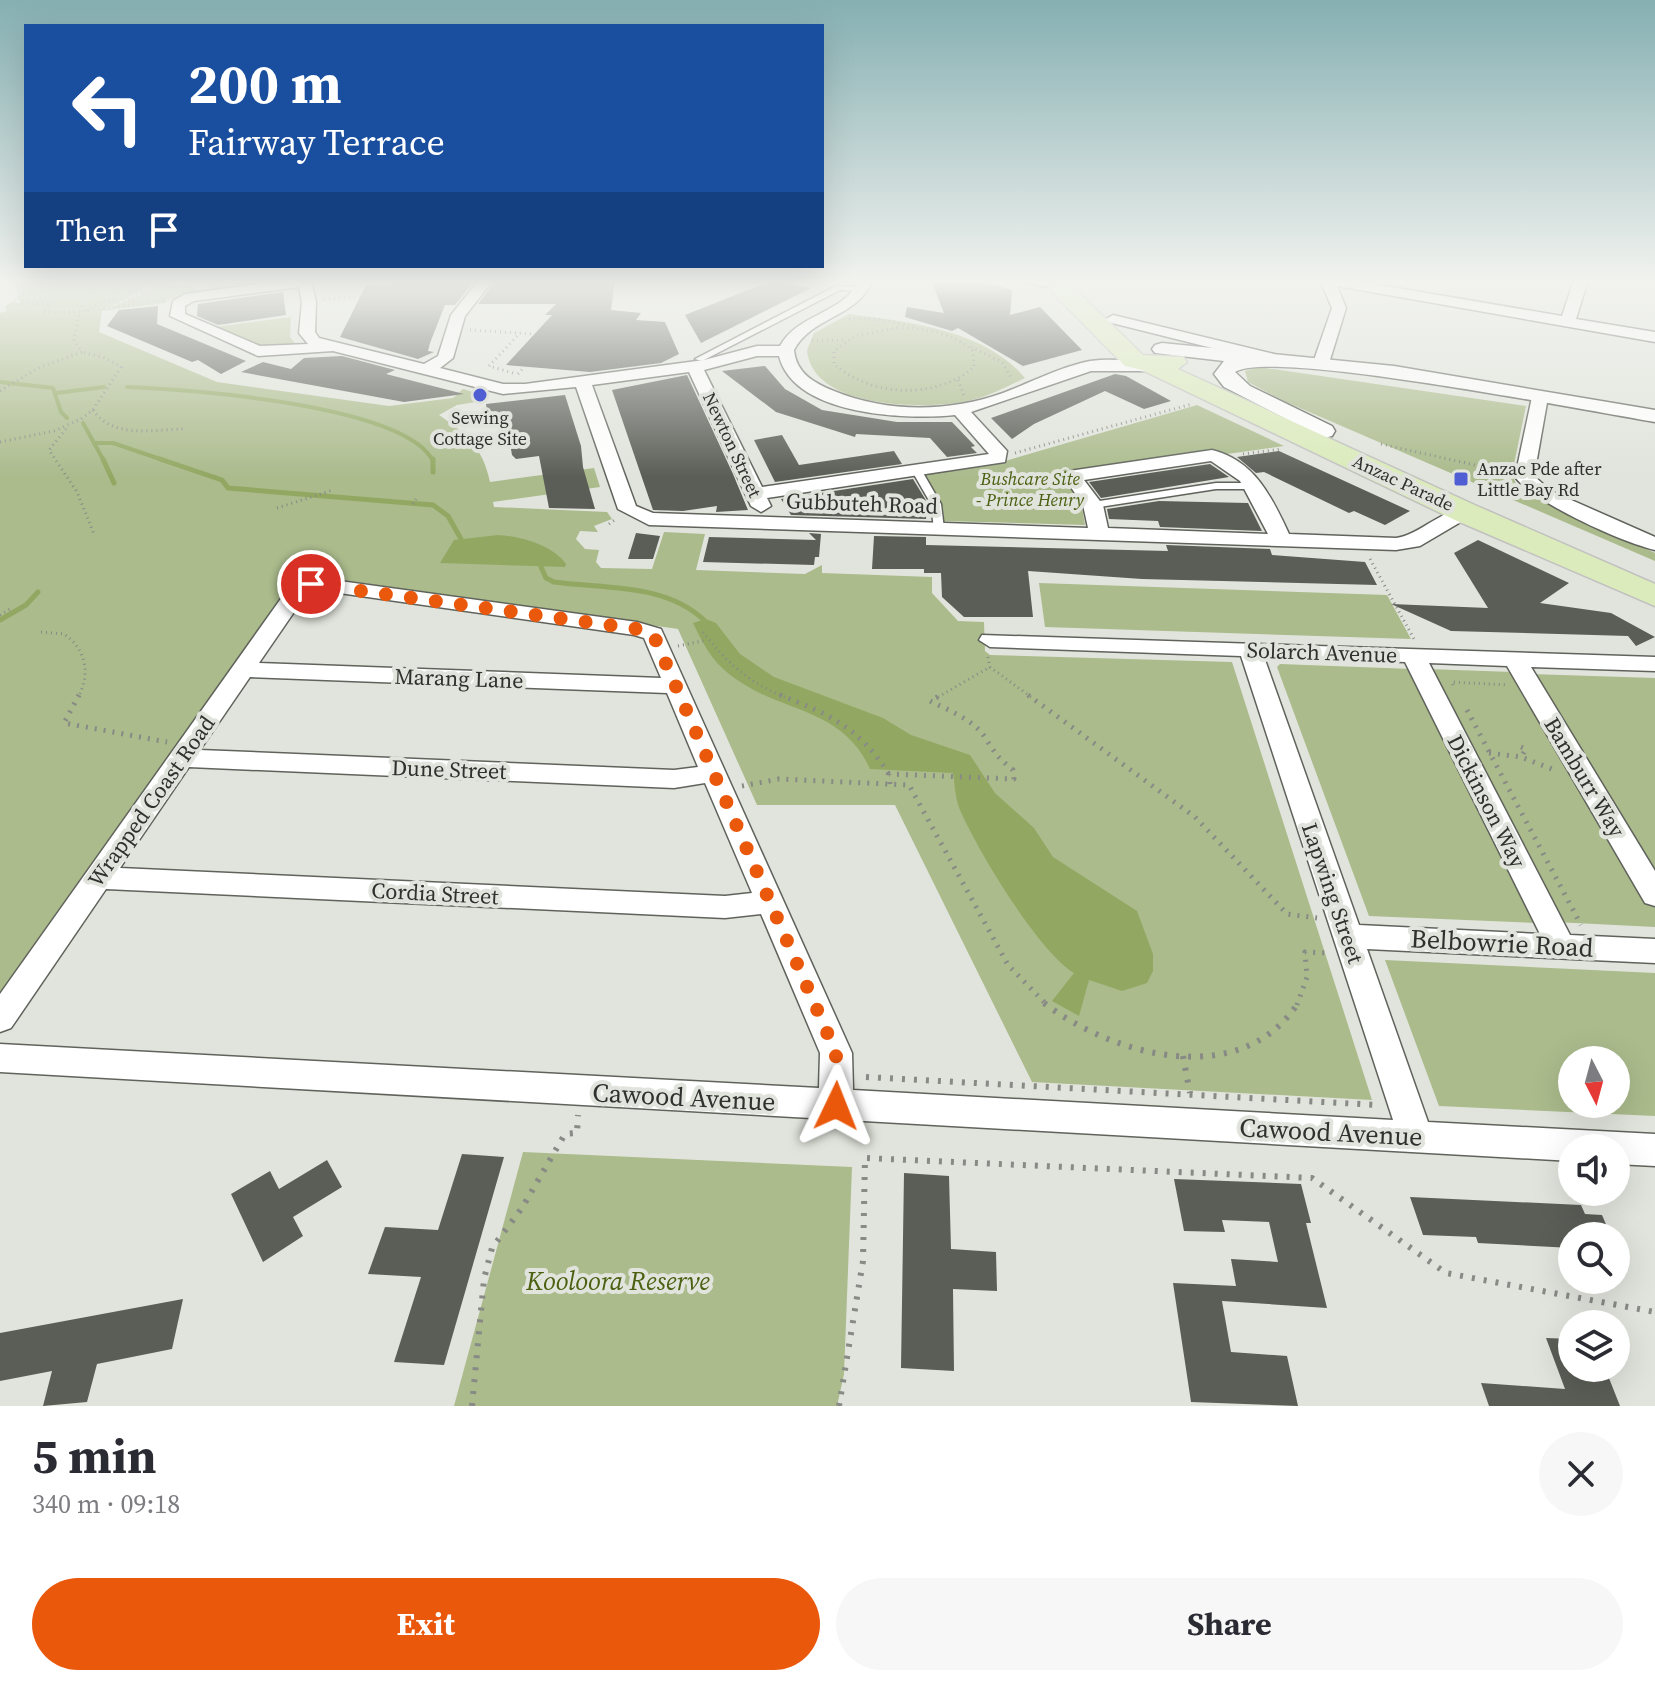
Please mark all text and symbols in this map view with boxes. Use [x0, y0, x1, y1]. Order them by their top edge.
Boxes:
text: 200 m [188, 45, 342, 122]
icon: left [56, 56, 160, 160]
text: Fairway Terrace [188, 118, 445, 167]
icon: arrive [142, 208, 186, 252]
text: Then [56, 210, 126, 251]
marker: Sewing Cottage Site [471, 386, 489, 404]
street label: Newton Street [697, 388, 768, 502]
place label: Sewing Cottage Site [433, 405, 527, 451]
street label: Anzac Parade [1349, 448, 1458, 517]
place label: Anzac Pde after Little Bay Rd [1477, 456, 1602, 502]
park label: Bushcare Site - Prince Henry [976, 466, 1084, 512]
marker: Anzac Pde after Little Bay Rd [1452, 470, 1470, 488]
street label: Gubbuteh Road [786, 485, 939, 521]
pin [277, 550, 345, 618]
icon: arrive [289, 562, 333, 606]
street label: Solarch Avenue [1246, 634, 1398, 670]
street label: Marang Lane [394, 661, 524, 695]
street label: Wrapped Coast Road [80, 709, 222, 893]
street label: Bamburr Way [1537, 711, 1633, 843]
street label: Dickinson Way [1441, 729, 1534, 873]
street label: Dune Street [391, 752, 508, 786]
street label: Lapwing Street [1295, 819, 1371, 968]
street label: Cordia Street [371, 875, 500, 911]
street label: Belbowrie Road [1410, 920, 1595, 966]
north arrow [1558, 1046, 1630, 1118]
map controls [1558, 1046, 1630, 1382]
position arrow [794, 1064, 878, 1148]
street label: Cawood Avenue [592, 1074, 776, 1120]
street label: Cawood Avenue [1239, 1109, 1423, 1155]
button: sound [1558, 1134, 1630, 1206]
button: search [1558, 1222, 1630, 1294]
park label: Kooloora Reserve [525, 1263, 710, 1299]
button: layers [1558, 1310, 1630, 1382]
text: 5 min [32, 1423, 157, 1489]
button: close [1539, 1432, 1623, 1516]
text: 340 m · 09:18 [32, 1486, 180, 1522]
button: Exit [32, 1578, 820, 1670]
button: Share [836, 1578, 1623, 1670]

